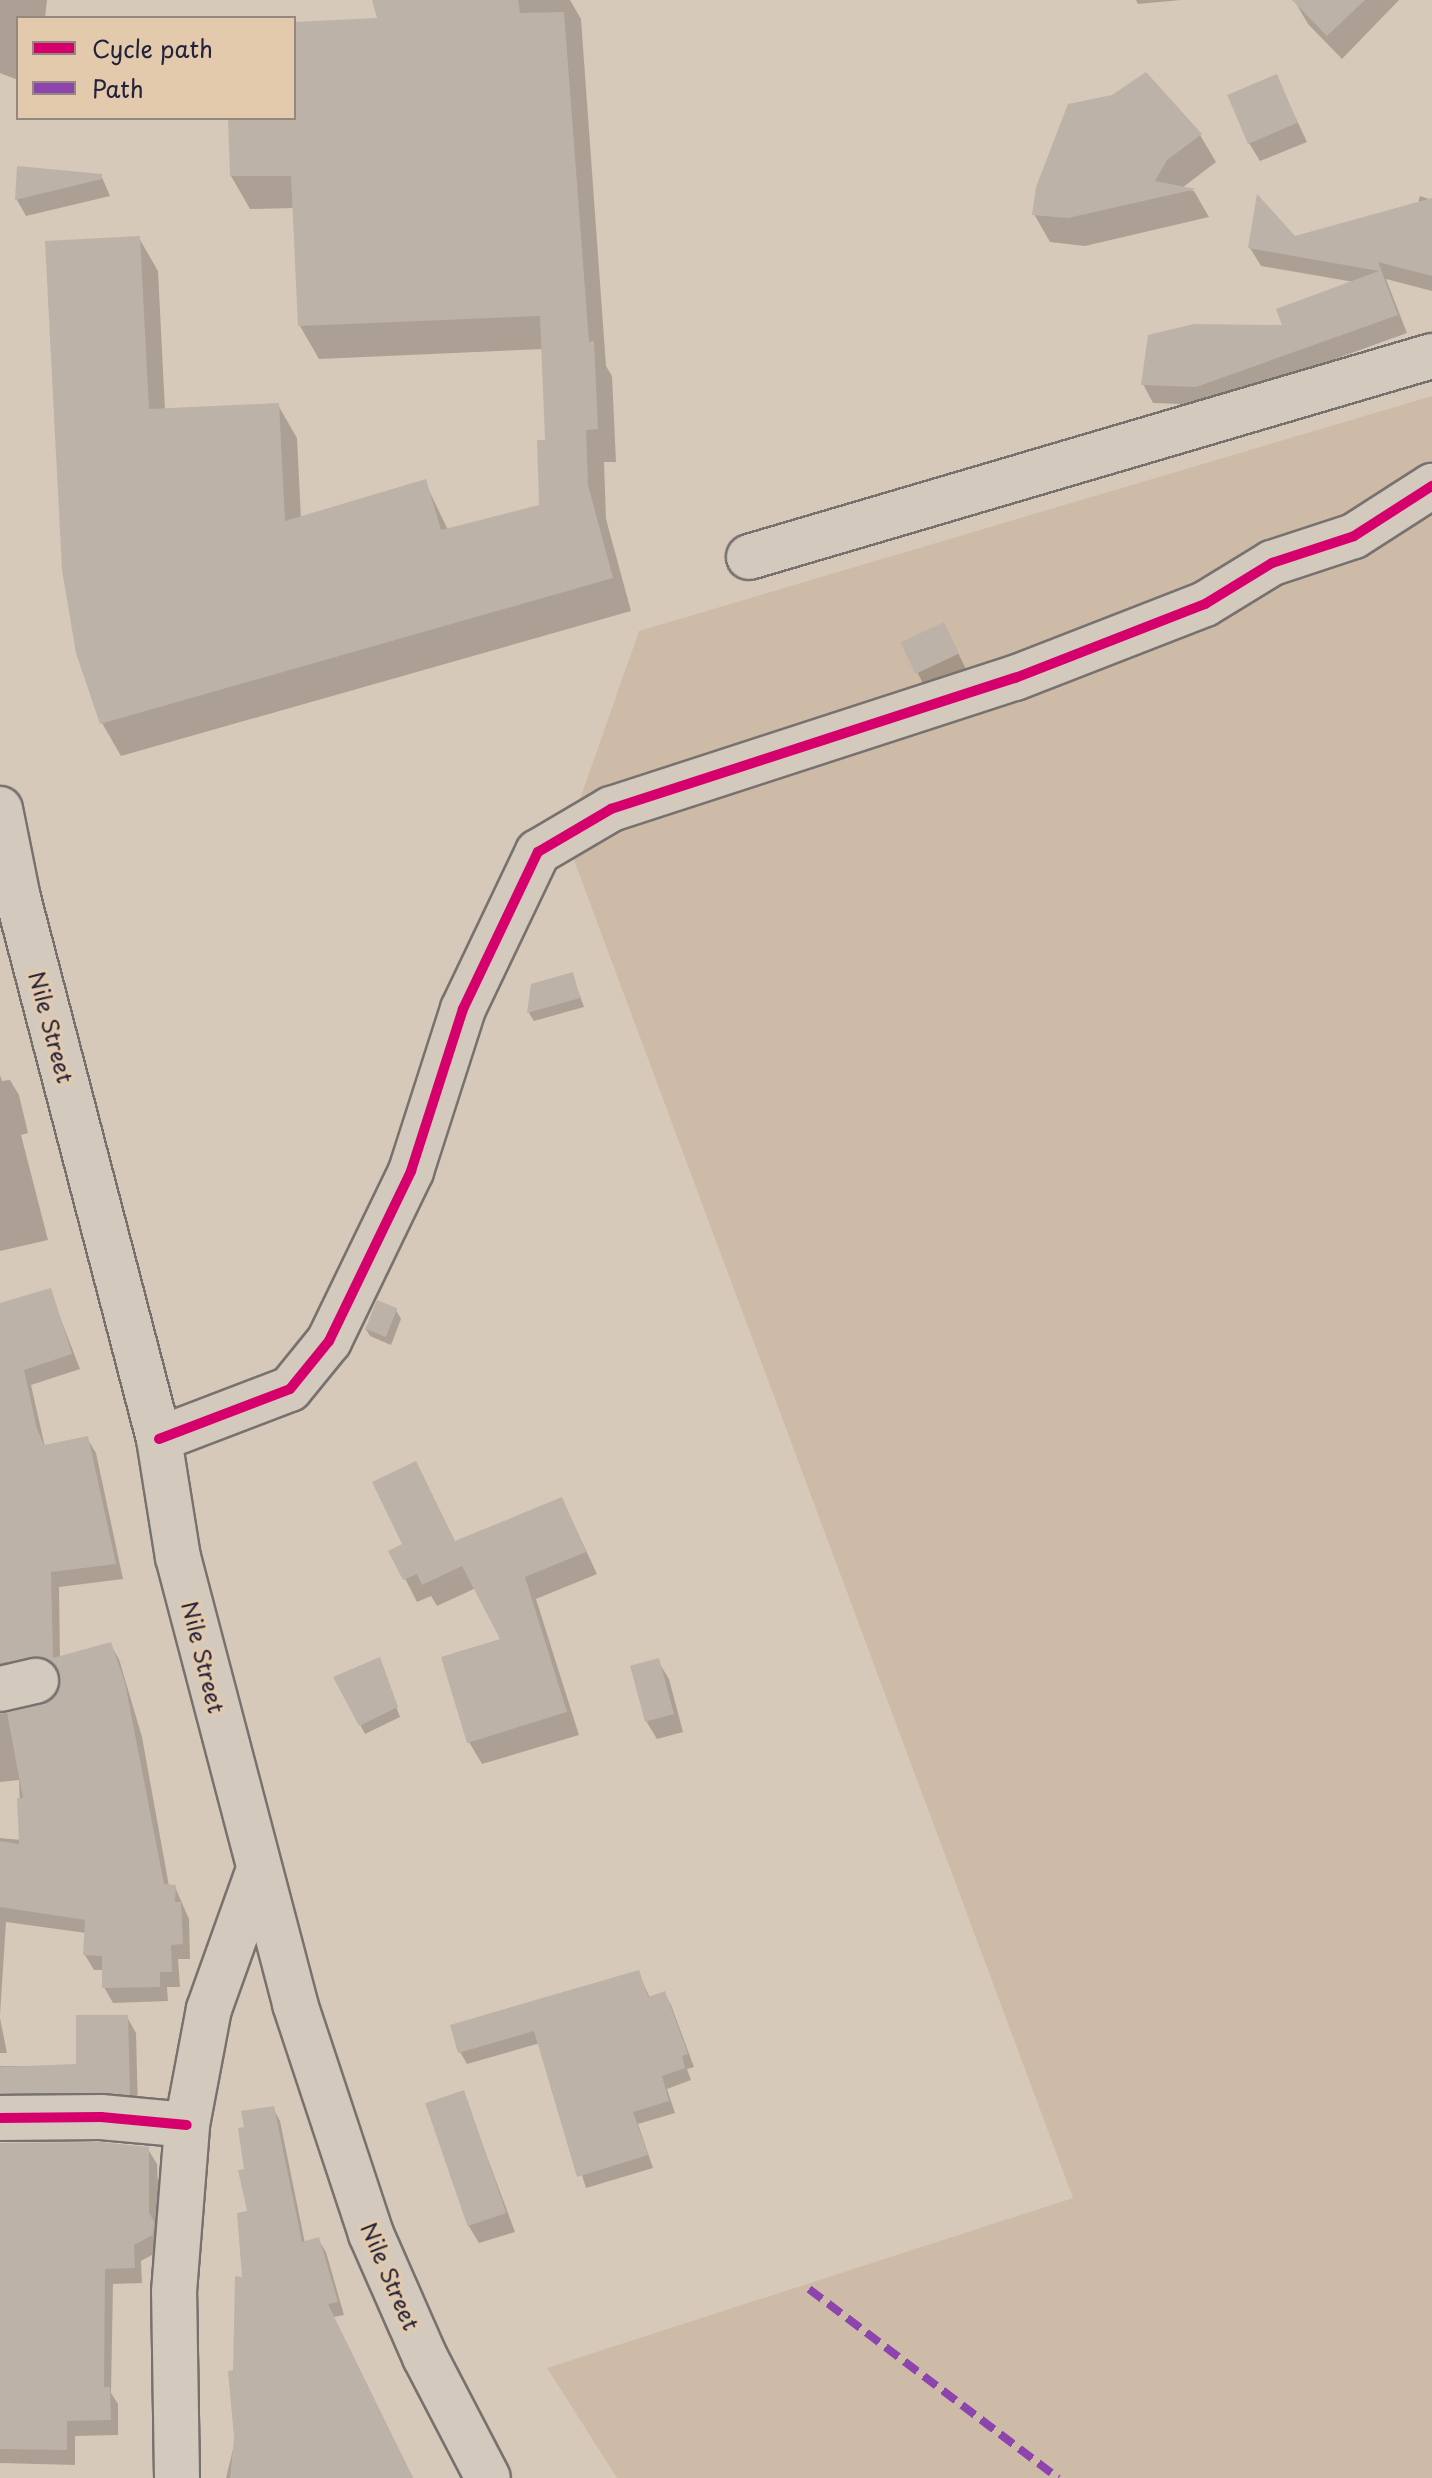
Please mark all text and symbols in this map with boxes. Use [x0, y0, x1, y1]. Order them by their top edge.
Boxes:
legend [16, 16, 296, 120]
text: Cycle path [92, 30, 213, 66]
text: Path [92, 70, 144, 106]
street label: Nile Street [24, 968, 80, 1086]
street label: Nile Street [177, 1598, 231, 1716]
street label: Nile Street [356, 2218, 426, 2334]

